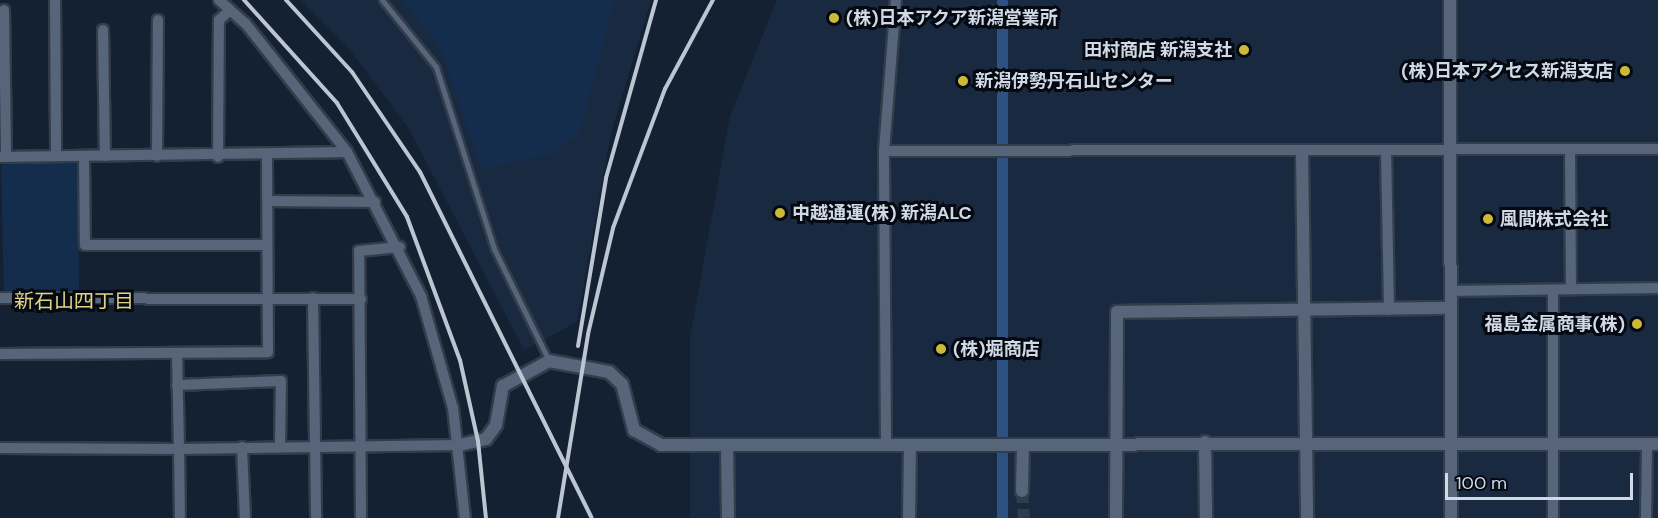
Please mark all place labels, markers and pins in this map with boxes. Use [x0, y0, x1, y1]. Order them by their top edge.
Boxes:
place label: (株)日本アクア新潟営業所 [846, 7, 1059, 29]
marker: (株)日本アクア新潟営業所 [827, 11, 841, 25]
place label: 田村商店 新潟支社 [1084, 39, 1232, 61]
marker: 田村商店 新潟支社 [1237, 43, 1251, 57]
place label: (株)日本アクセス新潟支店 [1400, 60, 1613, 82]
marker: (株)日本アクセス新潟支店 [1618, 64, 1632, 78]
place label: 新潟伊勢丹石山センター [975, 70, 1173, 92]
marker: 新潟伊勢丹石山センター [956, 74, 970, 88]
place label: 中越通運(株) 新潟ALC [792, 202, 972, 224]
marker: 中越通運(株) 新潟ALC [773, 206, 787, 220]
place label: 風間株式会社 [1500, 208, 1608, 230]
marker: 風間株式会社 [1481, 212, 1495, 226]
place label: 福島金属商事(株) [1484, 313, 1625, 335]
marker: 福島金属商事(株) [1630, 317, 1644, 331]
place label: (株)堀商店 [953, 338, 1040, 360]
marker: (株)堀商店 [934, 342, 948, 356]

